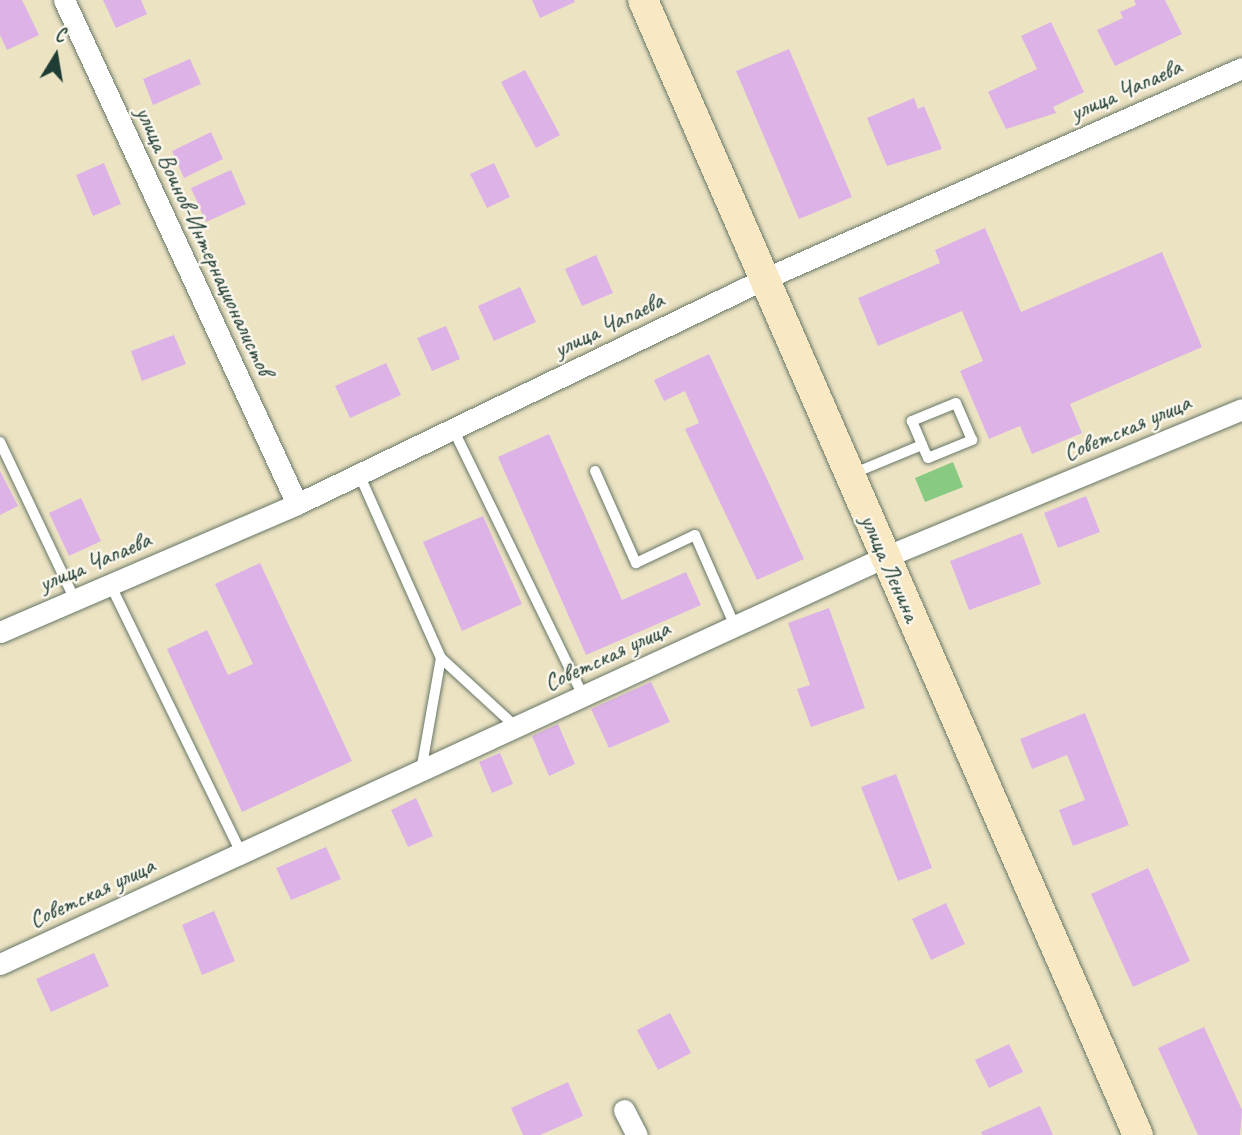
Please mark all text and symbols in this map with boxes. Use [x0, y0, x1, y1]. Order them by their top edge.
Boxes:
north arrow [21, 21, 91, 91]
text: С [53, 23, 67, 48]
street label: улица Чапаева [1066, 53, 1186, 127]
street label: улица Воинов-Интернационалистов [129, 102, 279, 380]
street label: улица Чапаева [549, 286, 669, 364]
street label: Советская улица [1058, 388, 1196, 468]
street label: улица Ленина [854, 510, 926, 626]
street label: улица Чапаева [35, 525, 155, 599]
street label: Советская улица [539, 614, 675, 698]
street label: Советская улица [24, 851, 160, 935]

